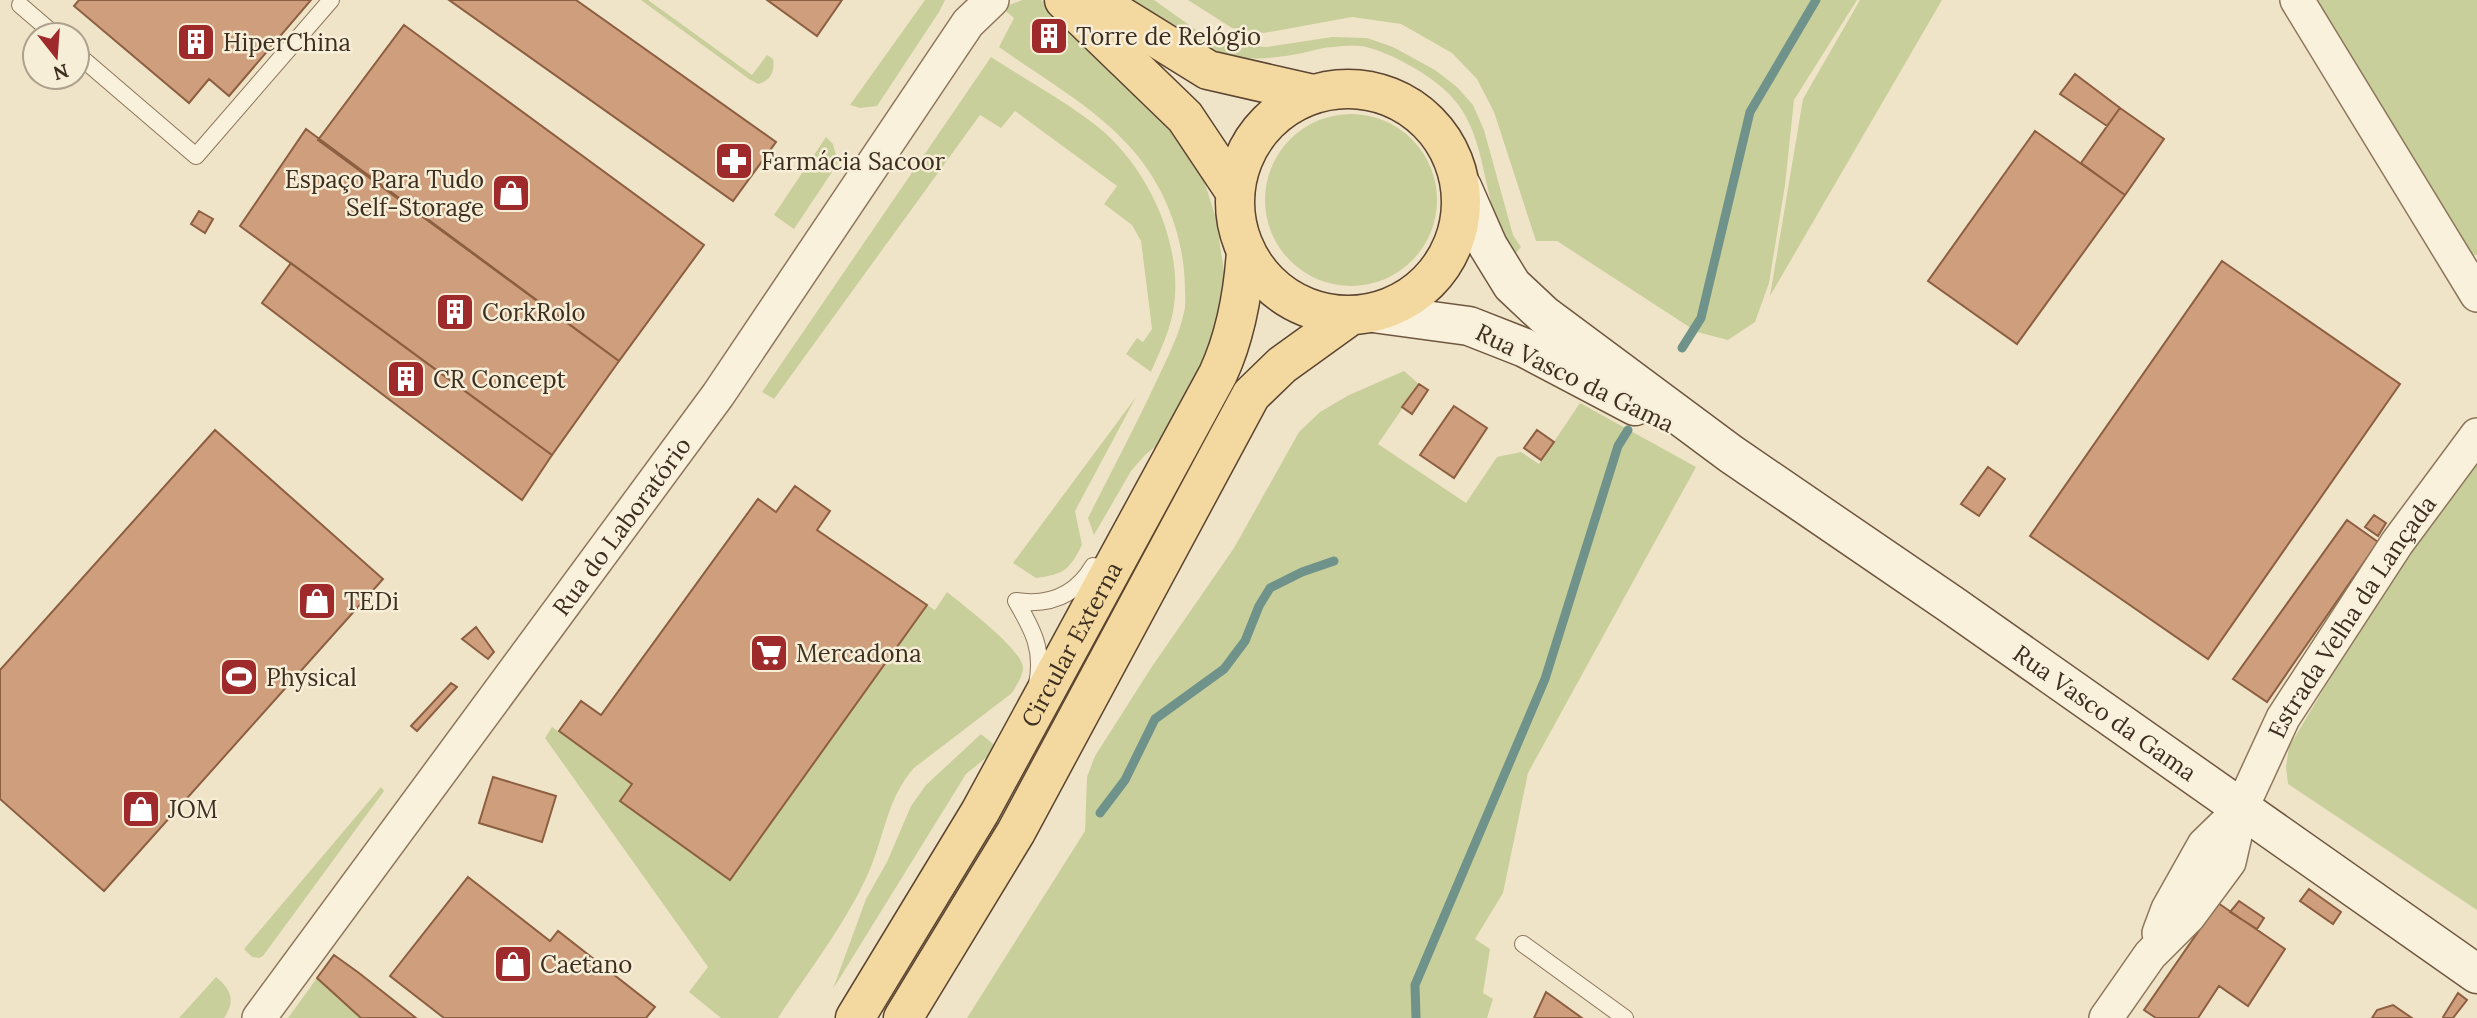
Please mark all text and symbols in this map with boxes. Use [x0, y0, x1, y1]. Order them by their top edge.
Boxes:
building icon: Torre de Relógio [1028, 15, 1070, 57]
north arrow [21, 21, 91, 91]
building icon: HiperChina [175, 21, 217, 63]
place label: Torre de Relógio [1076, 21, 1261, 52]
place label: HiperChina [223, 27, 351, 58]
text: N [50, 59, 72, 86]
pharmacy icon: Farmácia Sacoor [713, 140, 755, 182]
place label: Farmácia Sacoor [761, 146, 946, 177]
place label: Espaço Para Tudo Self-Storage [285, 164, 484, 223]
shop icon: Espaço Para Tudo Self-Storage [490, 172, 532, 214]
building icon: CorkRolo [434, 291, 476, 333]
place label: CorkRolo [482, 297, 586, 328]
street label: Rua Vasco da Gama [1471, 316, 1679, 440]
building icon: CR Concept [385, 358, 427, 400]
place label: CR Concept [433, 364, 567, 395]
street label: Rua do Laboratório [545, 430, 698, 622]
street label: Estrada Velha da Lançada [2260, 489, 2443, 743]
street label: Circular Externa [1014, 556, 1129, 732]
shop icon: TEDi [296, 580, 338, 622]
place label: TEDi [344, 586, 399, 617]
supermarket icon: Mercadona [748, 632, 790, 674]
street label: Rua Vasco da Gama [2007, 637, 2203, 788]
place label: Mercadona [796, 638, 922, 669]
sports icon: Physical [218, 656, 260, 698]
place label: Physical [266, 662, 357, 693]
shop icon: JOM [120, 788, 162, 830]
place label: JOM [167, 794, 218, 825]
shop icon: Caetano [492, 943, 534, 985]
place label: Caetano [540, 949, 632, 980]

